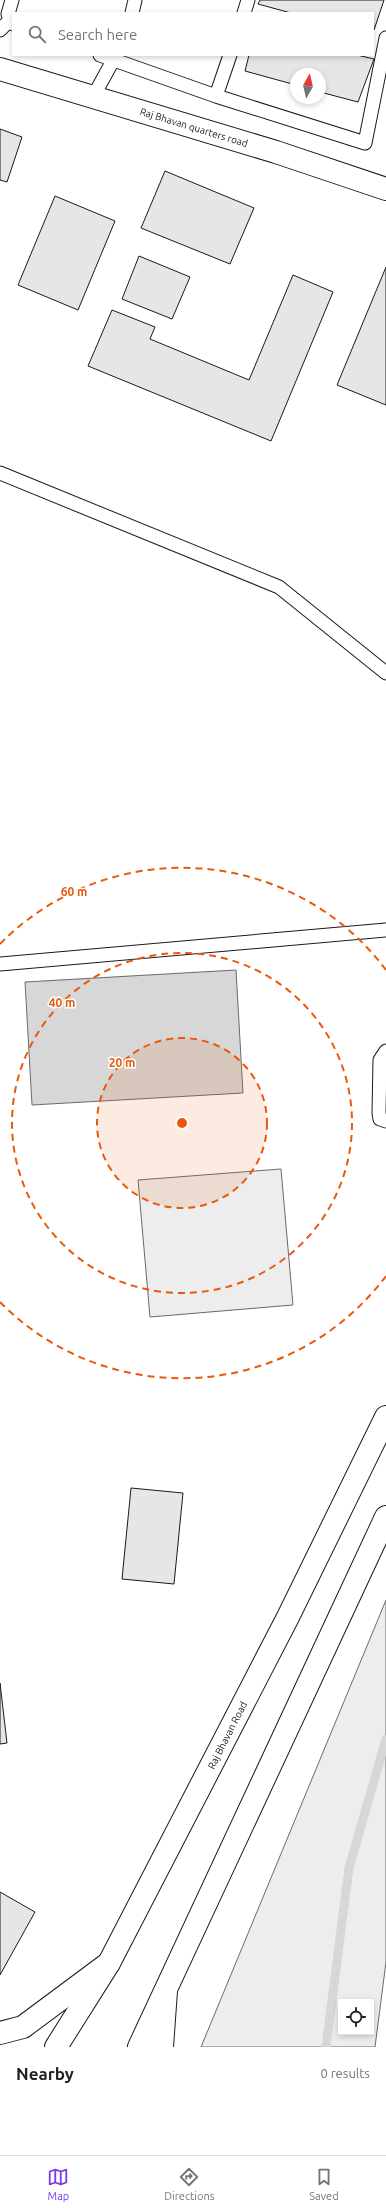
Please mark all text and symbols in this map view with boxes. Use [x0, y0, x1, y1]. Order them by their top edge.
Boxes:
search box [12, 12, 374, 56]
icon: search [26, 23, 48, 45]
text: Search here [58, 26, 137, 43]
north arrow [290, 68, 326, 104]
street label: Raj Bhavan quarters road [139, 106, 249, 149]
text: 60 m [61, 885, 87, 898]
text: 40 m [49, 996, 75, 1009]
text: 20 m [109, 1056, 135, 1069]
centre of rings [175, 1116, 189, 1130]
street label: Raj Bhavan Road [206, 1699, 249, 1771]
map controls [338, 1999, 374, 2035]
button: locate [338, 1999, 374, 2035]
text: Nearby [16, 2064, 74, 2083]
text: 0 results [320, 2066, 370, 2080]
tab: Map [47, 2166, 69, 2202]
tab: Directions [164, 2166, 215, 2202]
tab: Saved [309, 2166, 339, 2202]

